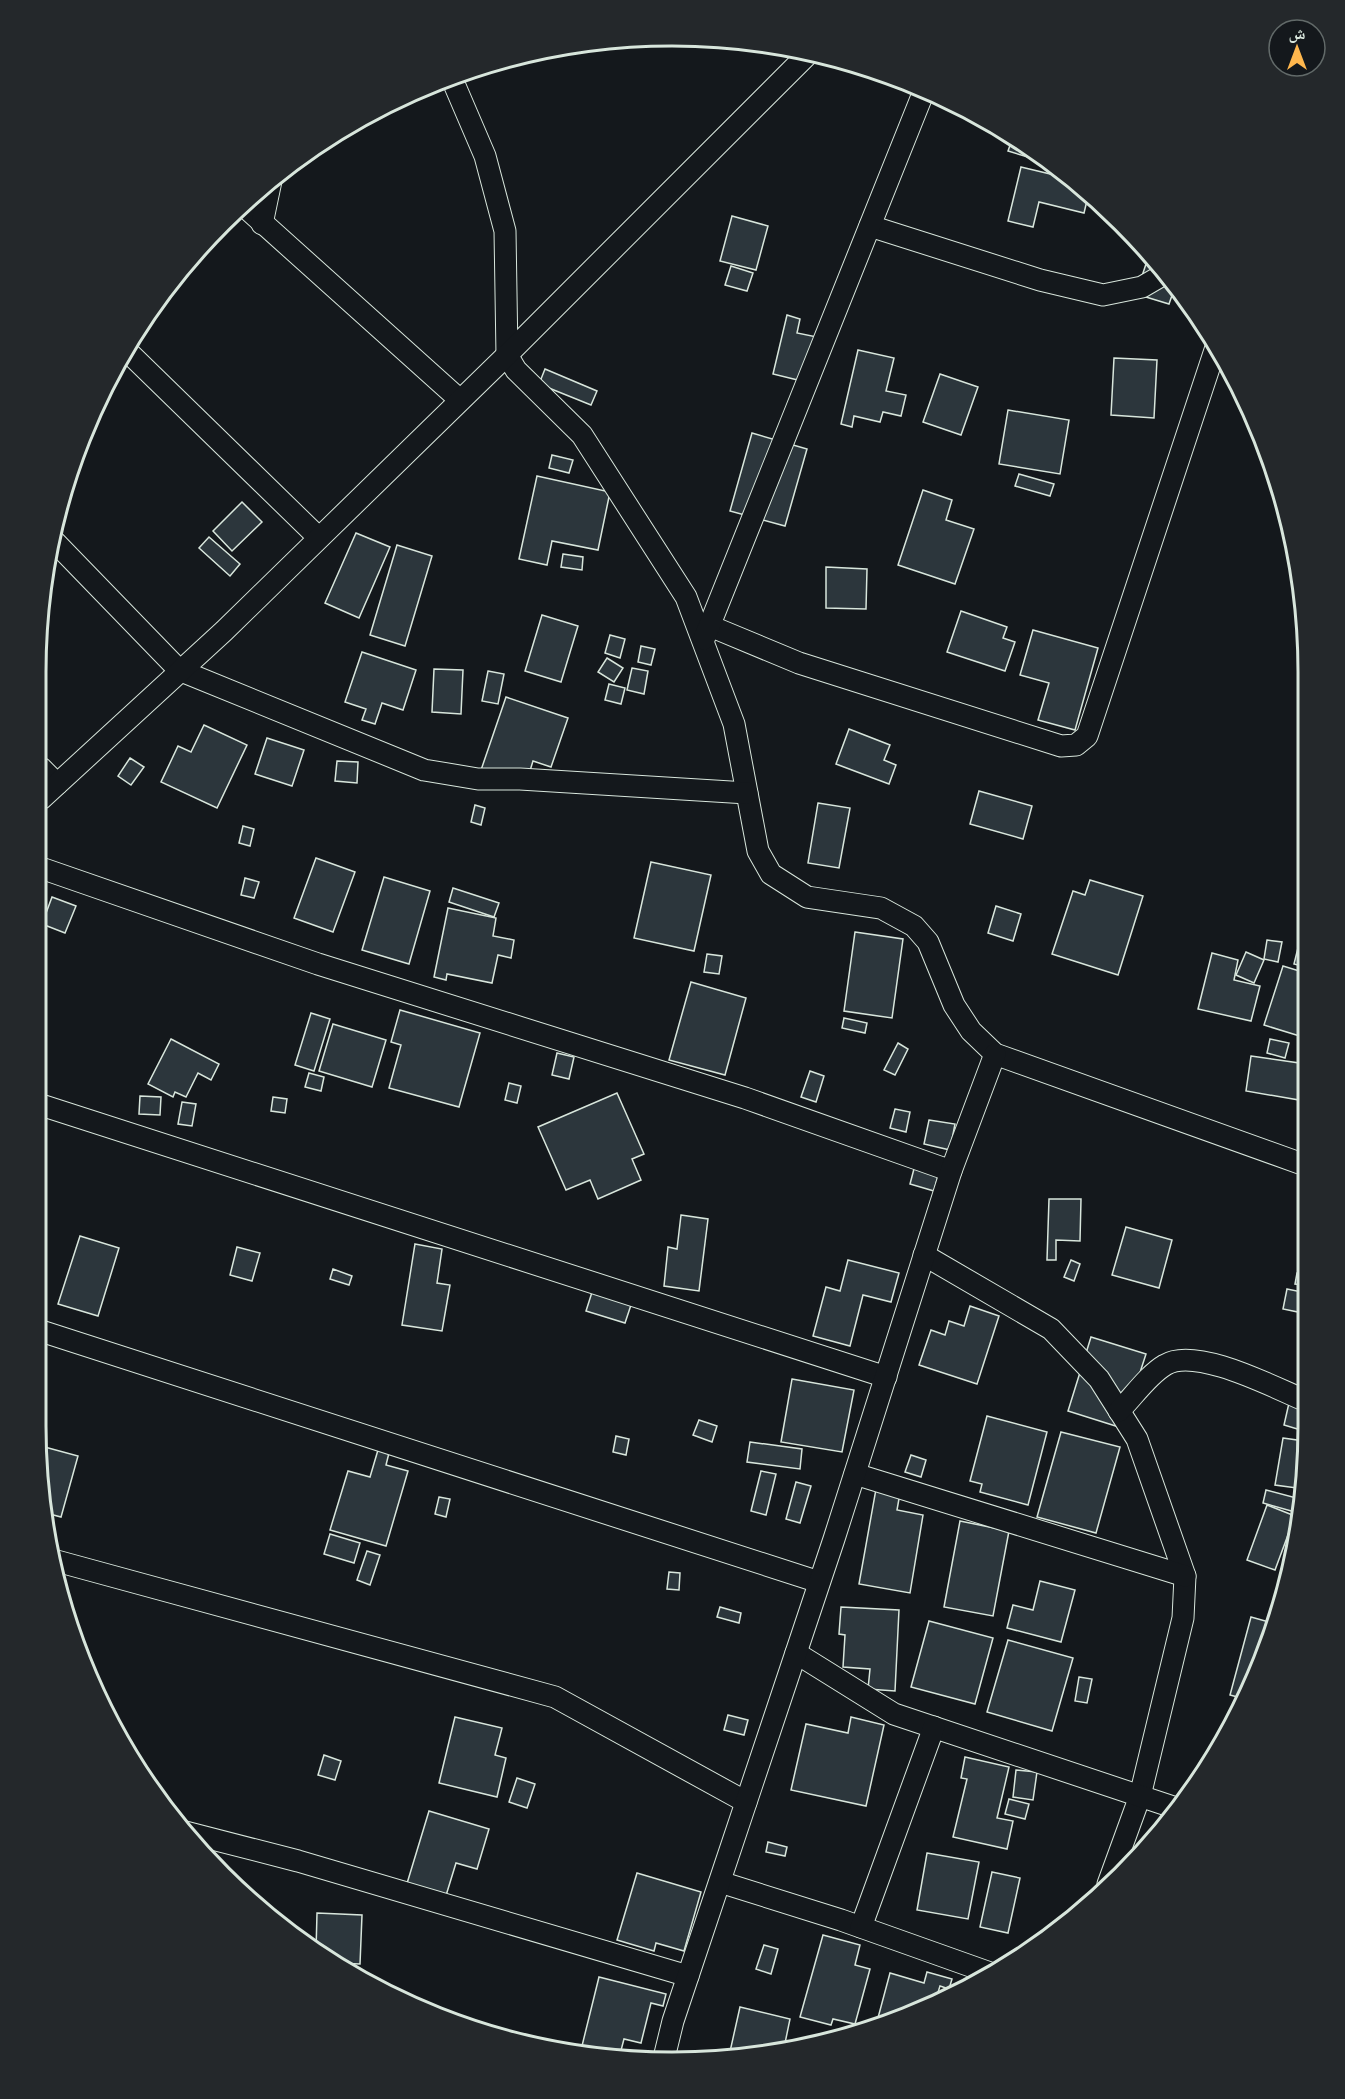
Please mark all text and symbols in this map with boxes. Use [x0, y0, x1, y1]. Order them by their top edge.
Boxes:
north arrow [1267, 18, 1327, 78]
text: ش [1289, 24, 1306, 43]

